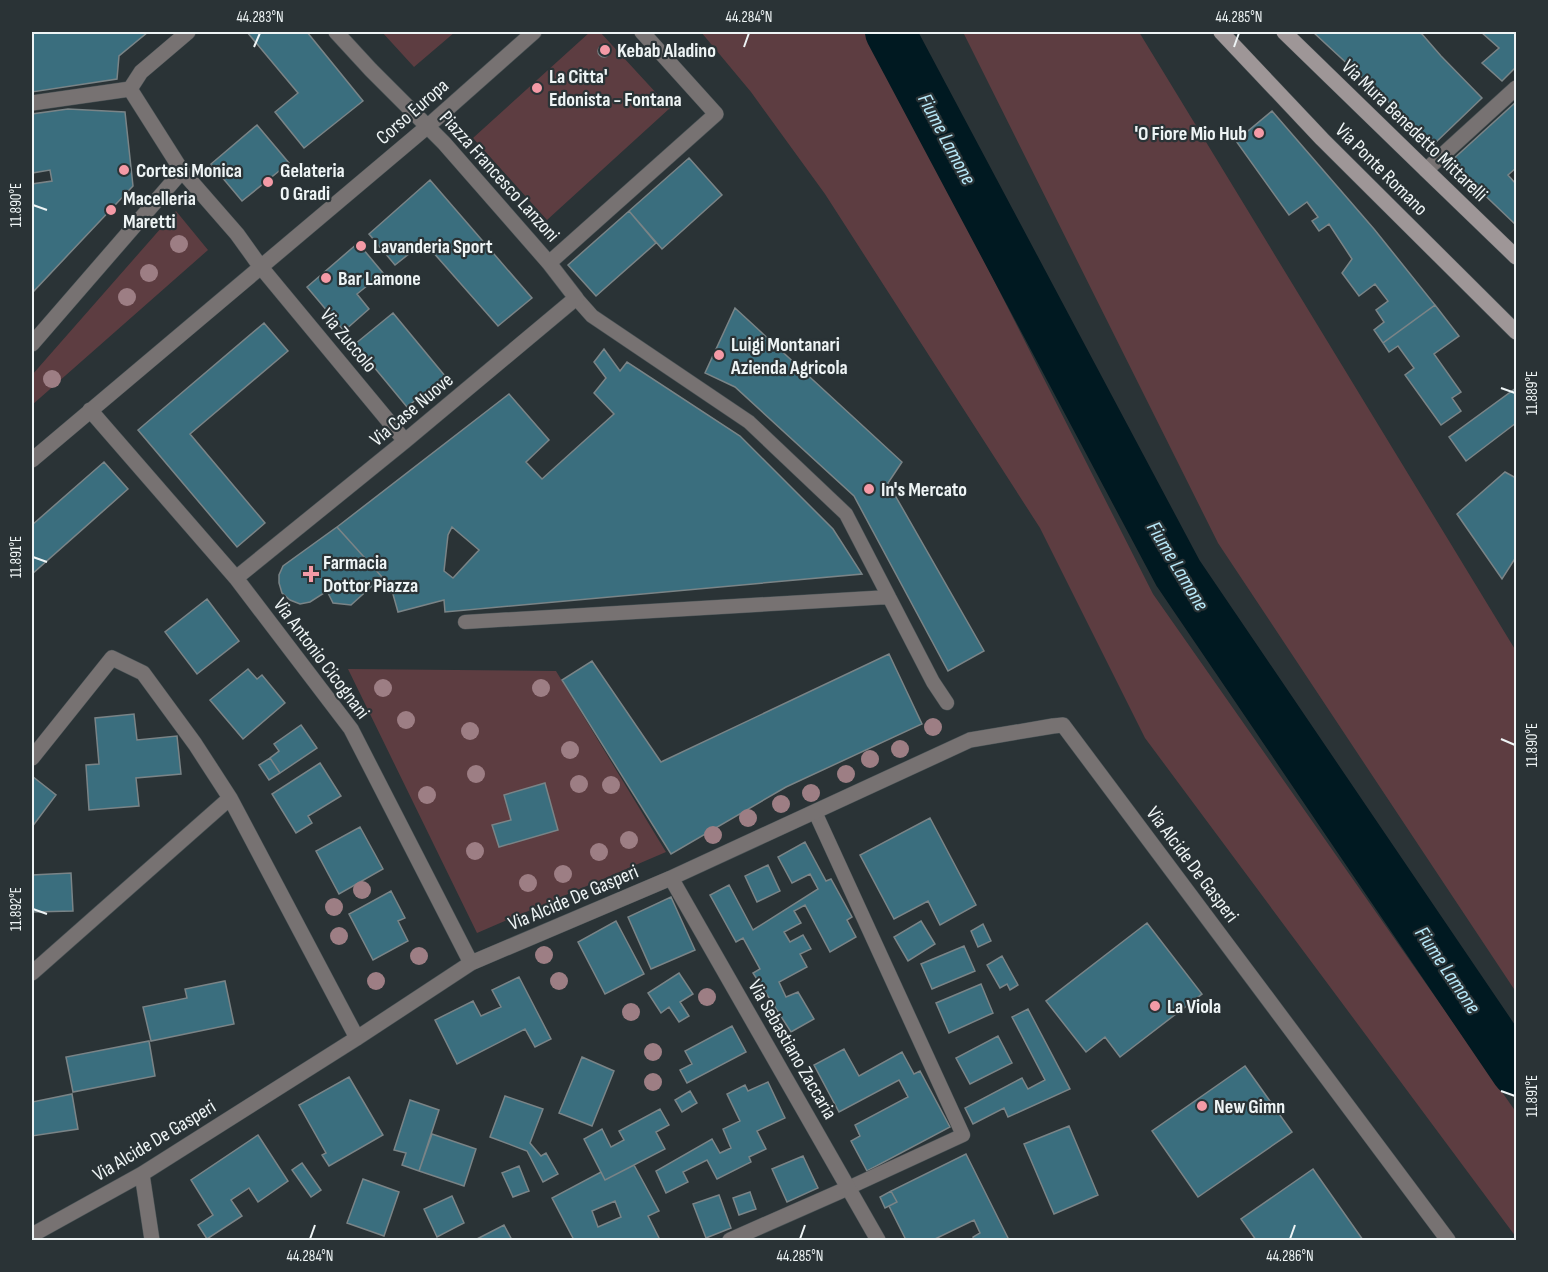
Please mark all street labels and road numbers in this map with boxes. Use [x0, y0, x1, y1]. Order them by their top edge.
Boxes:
street label: Via Mura Benedetto Mittarelli [1336, 55, 1492, 207]
street label: Corso Europa [371, 74, 454, 150]
street label: Piazza Francesco Lanzoni [434, 106, 564, 247]
street label: Via Ponte Romano [1330, 118, 1433, 221]
street label: Via Zuccolo [315, 304, 382, 378]
street label: Via Case Nuove [365, 368, 458, 452]
street label: Via Antonio Cicognani [268, 593, 375, 724]
street label: Via Alcide De Gasperi [1141, 802, 1244, 927]
street label: Via Alcide De Gasperi [505, 860, 642, 936]
street label: Via Sebastiano Zaccaria [742, 975, 842, 1124]
street label: Via Alcide De Gasperi [89, 1095, 220, 1187]

